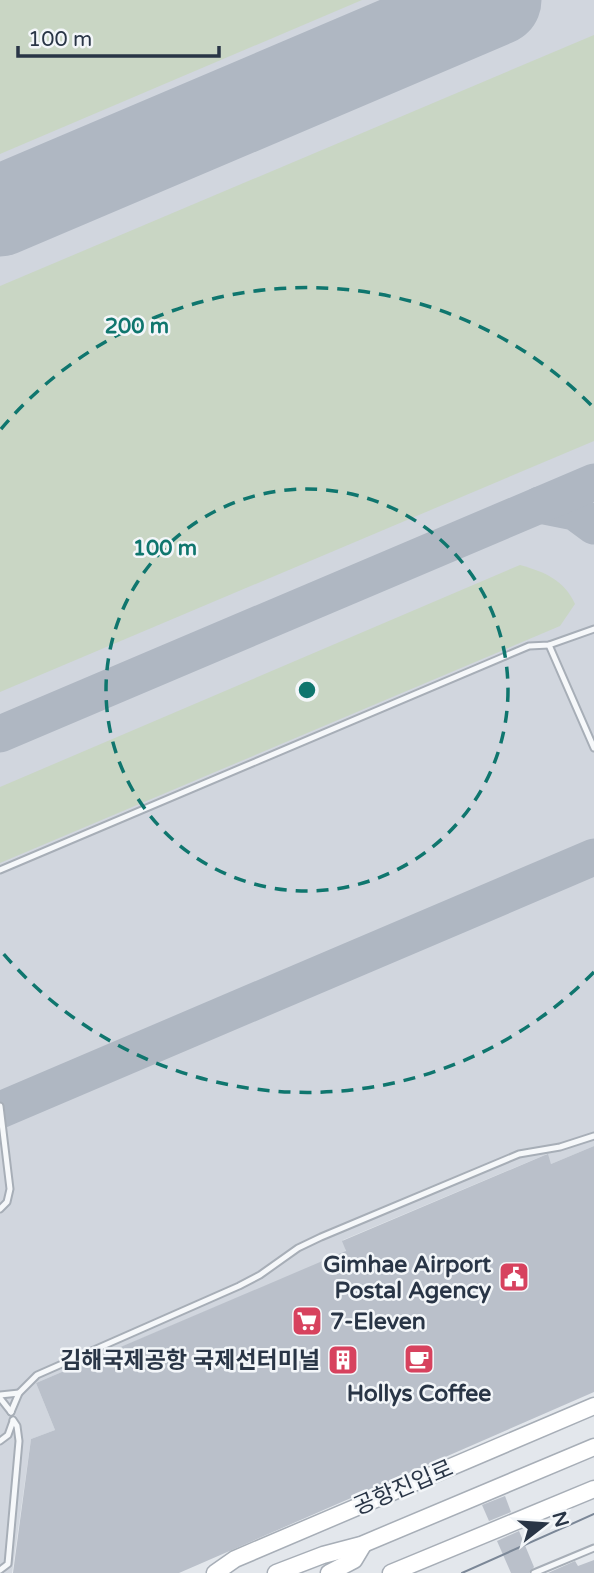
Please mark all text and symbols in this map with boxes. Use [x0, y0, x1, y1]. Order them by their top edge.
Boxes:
scale bar [18, 14, 219, 58]
text: 100 m [28, 27, 92, 52]
text: 200 m [105, 314, 169, 339]
text: 100 m [133, 536, 197, 561]
centre of rings [295, 678, 319, 702]
place label: Gimhae Airport Postal Agency [323, 1251, 492, 1305]
public building icon: Gimhae Airport Postal Agency [497, 1260, 531, 1294]
supermarket icon: 7-Eleven [290, 1304, 324, 1338]
place label: 7-Eleven [330, 1308, 426, 1336]
cafe icon: Hollys Coffee [402, 1342, 436, 1376]
building icon: 김해국제공항 국제선터미널 [326, 1343, 360, 1377]
place label: 김해국제공항 국제선터미널 [60, 1347, 320, 1375]
place label: Hollys Coffee [347, 1380, 491, 1408]
street label: 공항진입로 [349, 1454, 458, 1521]
north arrow [510, 1489, 580, 1559]
text: N [548, 1509, 573, 1530]

